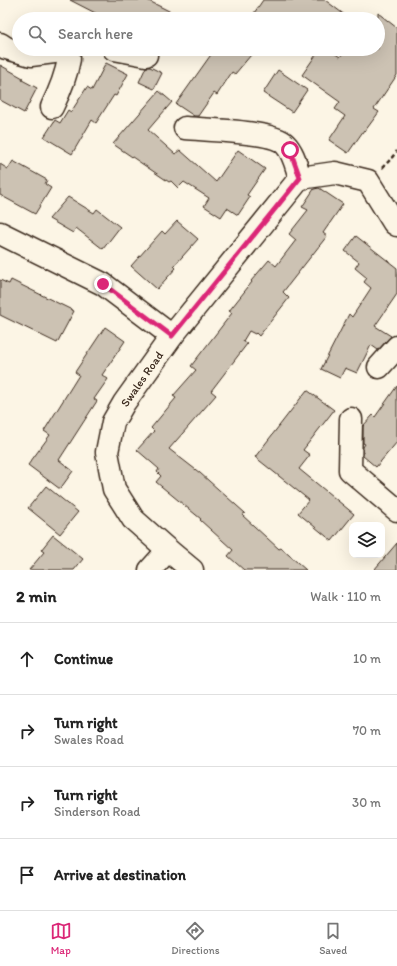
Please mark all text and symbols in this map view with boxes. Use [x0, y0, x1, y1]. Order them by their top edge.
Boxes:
search box [12, 12, 385, 56]
icon: search [26, 23, 48, 45]
text: Search here [58, 25, 133, 43]
route start [281, 141, 299, 159]
route end [94, 275, 112, 293]
street label: Swales Road [118, 348, 166, 409]
map controls [349, 522, 385, 558]
button: layers [349, 522, 385, 558]
text: 2 min [16, 586, 56, 606]
text: Walk · 110 m [310, 589, 381, 604]
icon: ahead [16, 648, 38, 670]
text: Continue [54, 650, 113, 668]
text: 10 m [353, 651, 381, 666]
text: Turn right [54, 714, 118, 732]
icon: right [16, 720, 38, 742]
text: 70 m [353, 723, 381, 738]
text: Swales Road [54, 732, 124, 747]
text: Turn right [54, 786, 118, 804]
icon: right [16, 792, 38, 814]
text: 30 m [352, 795, 381, 810]
text: Sinderson Road [54, 804, 140, 819]
icon: arrive [16, 864, 38, 886]
text: Arrive at destination [54, 866, 186, 884]
tab: Map [50, 920, 72, 957]
tab: Directions [171, 920, 220, 957]
tab: Saved [319, 920, 347, 957]

